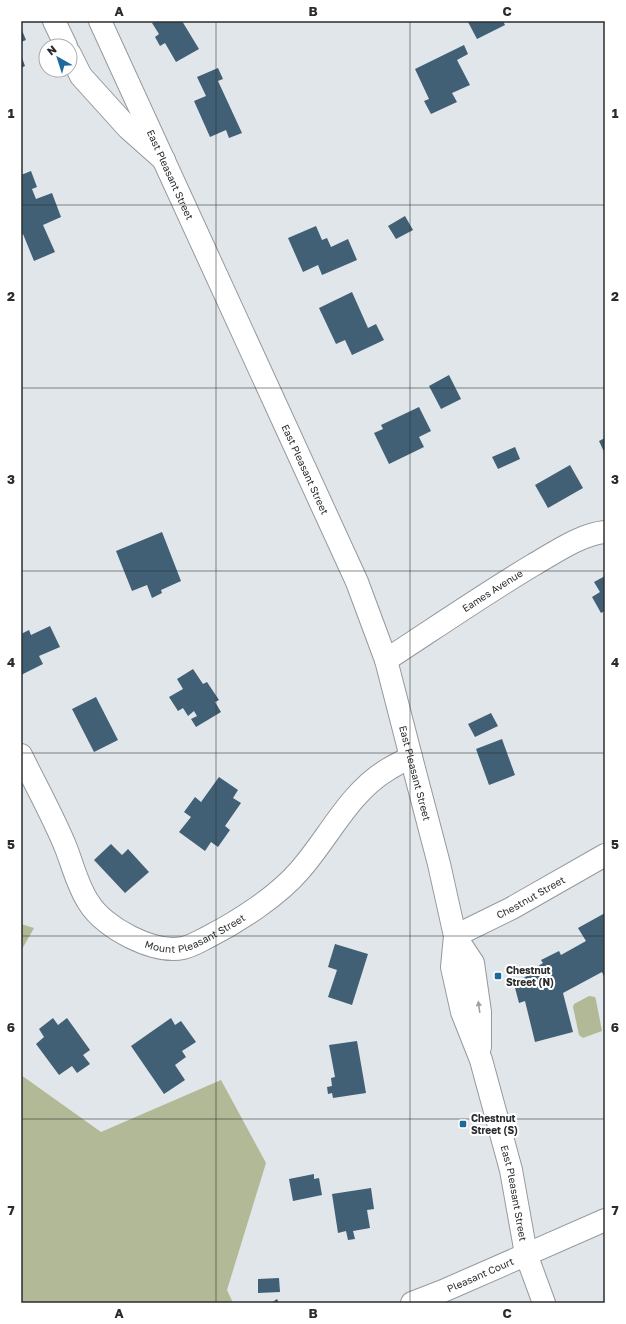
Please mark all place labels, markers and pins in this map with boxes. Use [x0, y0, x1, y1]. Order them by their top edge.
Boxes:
place label: Chestnut Street (N) [506, 964, 554, 988]
marker: Chestnut Street (N) [493, 971, 503, 981]
place label: Chestnut Street (S) [471, 1112, 518, 1136]
marker: Chestnut Street (S) [458, 1119, 468, 1129]

